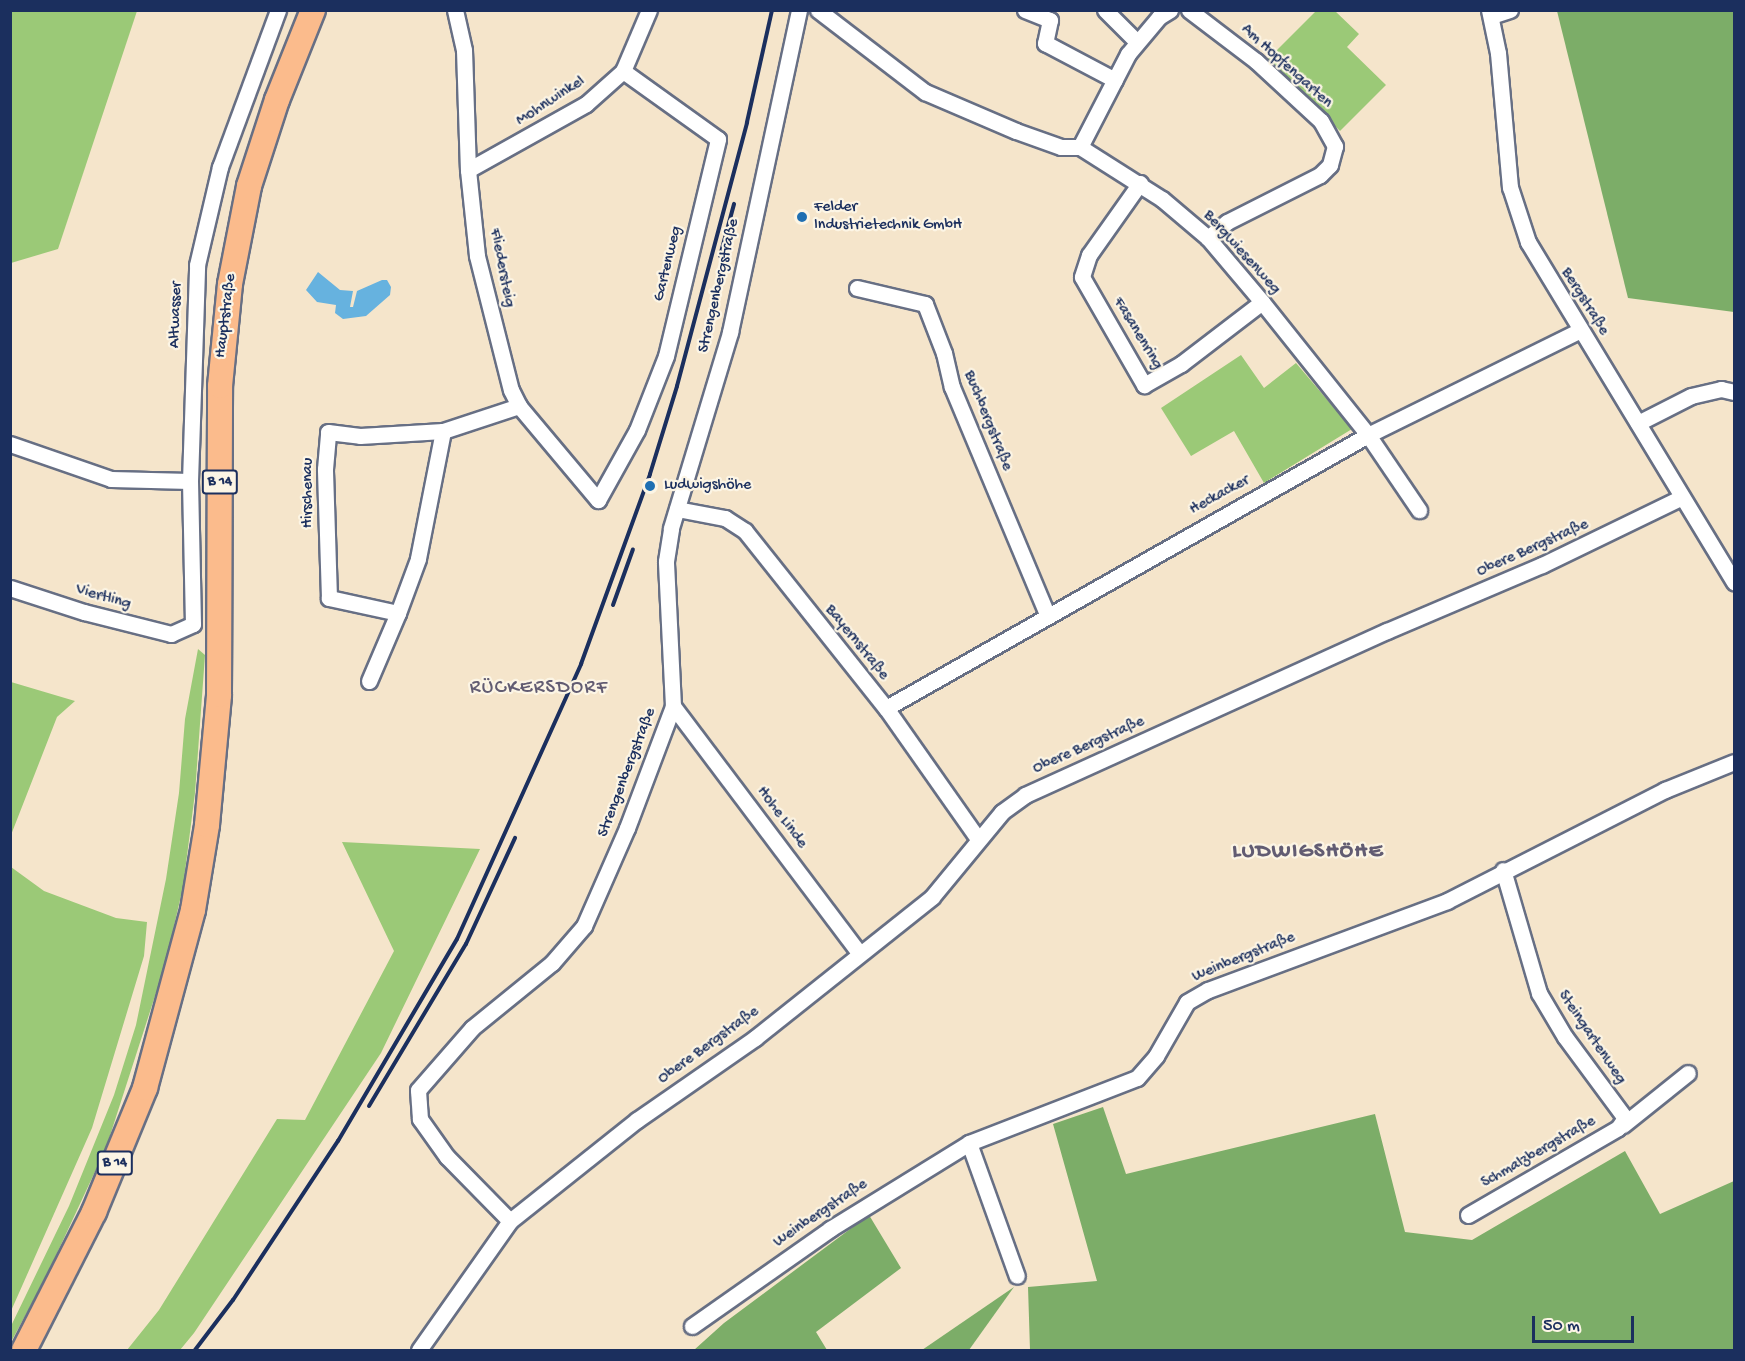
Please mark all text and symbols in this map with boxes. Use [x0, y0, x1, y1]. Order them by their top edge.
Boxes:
street label: Am Hopfengarten [1236, 21, 1336, 113]
street label: Mohnwinkel [513, 73, 589, 131]
place label: Felder Industrietechnik GmbH [814, 198, 962, 236]
street label: Bergwiesenweg [1198, 207, 1284, 299]
marker: Felder Industrietechnik GmbH [795, 210, 809, 224]
street label: Strengenbergstraße [695, 217, 745, 355]
street label: Gartenweg [650, 224, 688, 304]
street label: Fliedersteig [484, 227, 518, 309]
street label: Bergstraße [1556, 265, 1612, 339]
street label: Hauptstraße [212, 273, 242, 359]
street label: Altwasser [166, 281, 188, 349]
street label: Fasanenring [1108, 294, 1166, 374]
street label: Buchbergstraße [958, 368, 1016, 474]
street label: Hirschenau [299, 458, 319, 528]
road number: B 14 [200, 470, 240, 494]
street label: Heckacker [1187, 472, 1253, 520]
place label: Ludwigshöhe [664, 476, 751, 496]
marker: Ludwigshöhe [641, 477, 659, 495]
street label: Obere Bergstraße [1474, 516, 1592, 582]
street label: Viertling [73, 581, 133, 615]
street label: Bayernstraße [820, 601, 892, 685]
district label: RÜCKERSDORF [470, 676, 608, 700]
street label: Strengenbergstraße [595, 706, 661, 840]
street label: Obere Bergstraße [1030, 713, 1148, 779]
street label: Hohe Linde [751, 783, 811, 853]
district label: LUDWIGSHÖHE [1232, 840, 1384, 866]
street label: Weinbergstraße [1190, 929, 1298, 987]
street label: Steingartenweg [1553, 987, 1629, 1089]
street label: Obere Bergstraße [655, 1003, 763, 1089]
street label: Schmalzbergstraße [1478, 1113, 1600, 1193]
road number: B 14 [96, 1151, 134, 1175]
street label: Weinbergstraße [770, 1175, 872, 1253]
scale bar [1535, 1304, 1637, 1342]
text: 50 m [1543, 1316, 1580, 1337]

